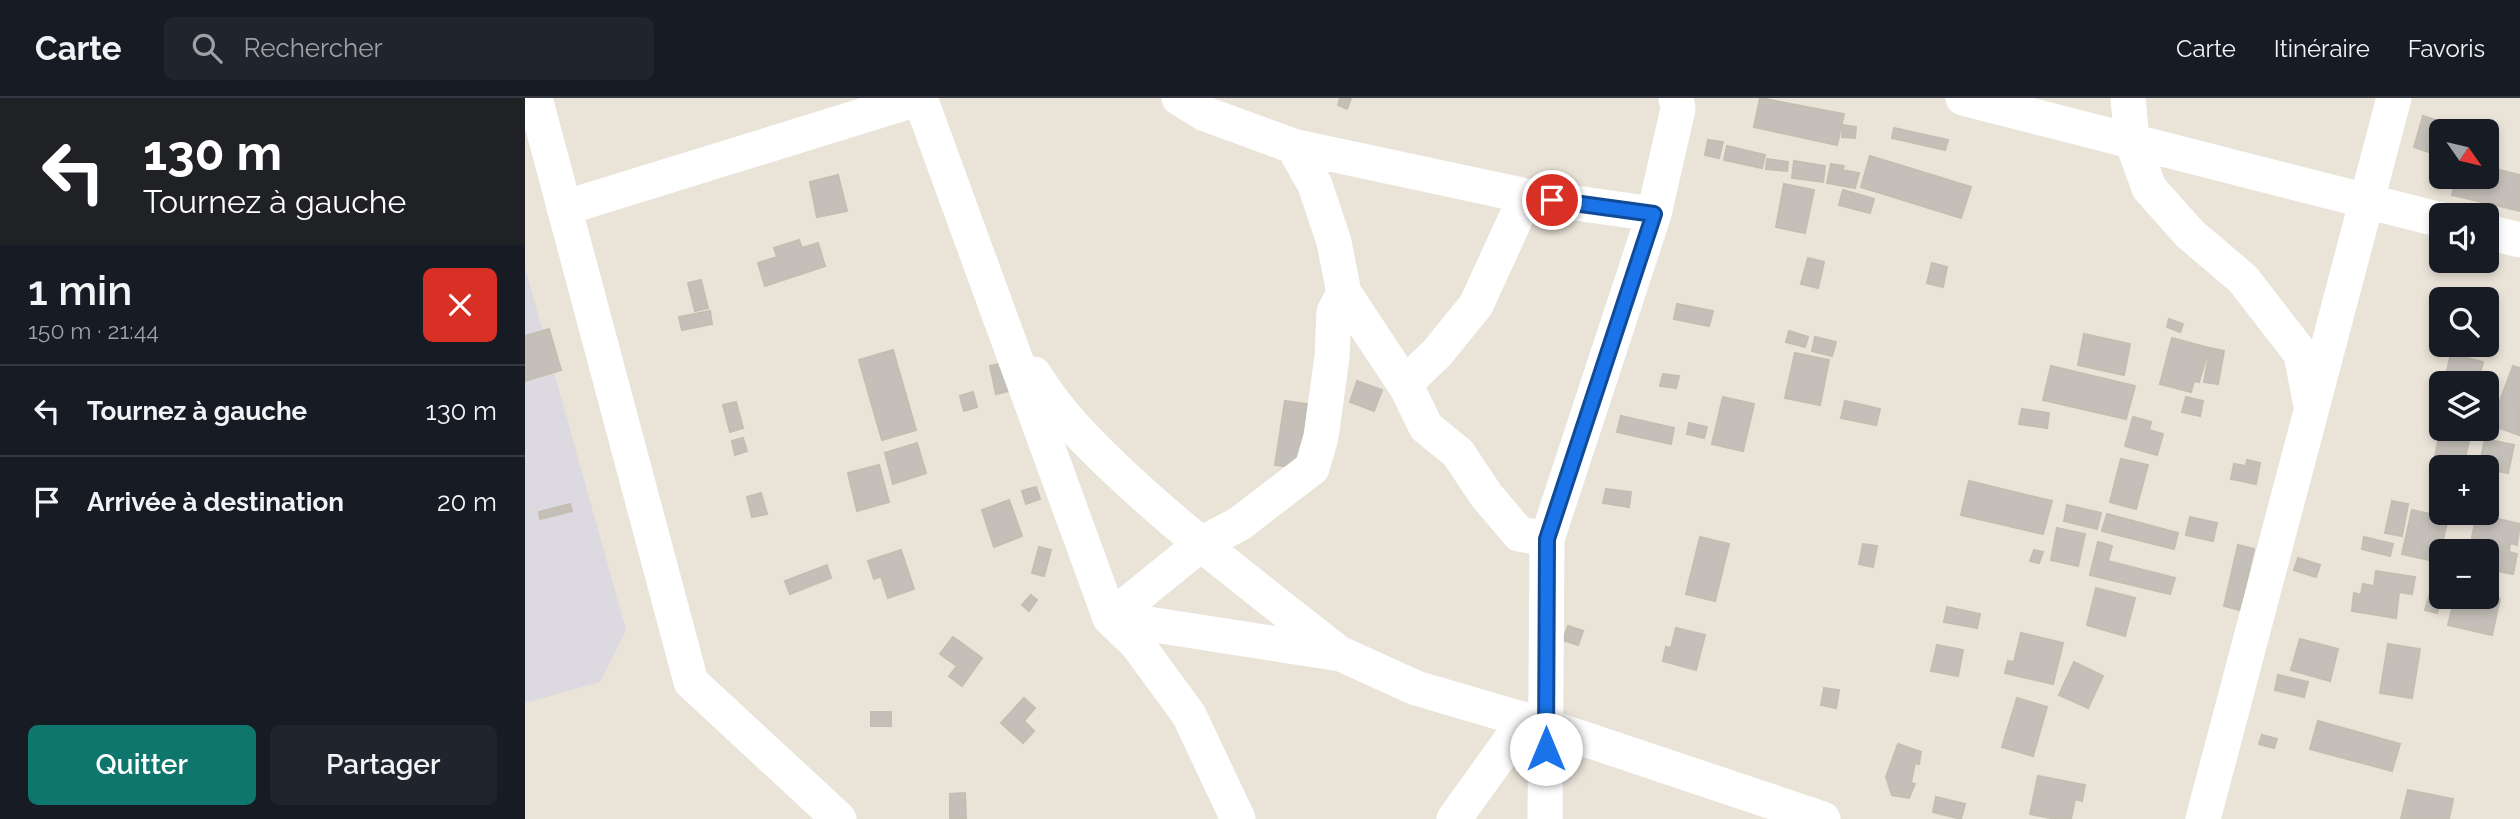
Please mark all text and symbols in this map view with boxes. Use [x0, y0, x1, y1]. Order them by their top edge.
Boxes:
search box [164, 17, 654, 80]
text: Carte [35, 29, 122, 68]
icon: search [188, 29, 226, 67]
text: Rechercher [244, 33, 383, 63]
text: Carte [2176, 34, 2236, 63]
text: Itinéraire [2274, 34, 2370, 63]
text: Favoris [2408, 34, 2485, 63]
north arrow [2429, 119, 2499, 189]
map controls [2429, 119, 2499, 609]
text: 130 m [143, 124, 282, 181]
icon: left [28, 126, 119, 217]
pin [1522, 170, 1582, 230]
icon: arrive [1533, 181, 1571, 219]
text: Tournez à gauche [143, 183, 406, 220]
button: sound [2429, 203, 2499, 273]
text: 1 min [28, 266, 132, 315]
button: close [423, 268, 497, 342]
button: search [2429, 287, 2499, 357]
text: 150 m · 21:44 [28, 317, 159, 344]
button: layers [2429, 371, 2499, 441]
icon: left [28, 392, 66, 430]
text: Tournez à gauche [87, 396, 307, 426]
text: 130 m [426, 396, 497, 426]
button: + [2429, 455, 2499, 525]
icon: arrive [28, 483, 66, 521]
text: Arrivée à destination [87, 487, 344, 517]
text: 20 m [437, 487, 497, 517]
button: − [2429, 539, 2499, 609]
position arrow [1509, 712, 1583, 786]
button: Quitter [28, 725, 256, 805]
button: Partager [270, 725, 497, 805]

